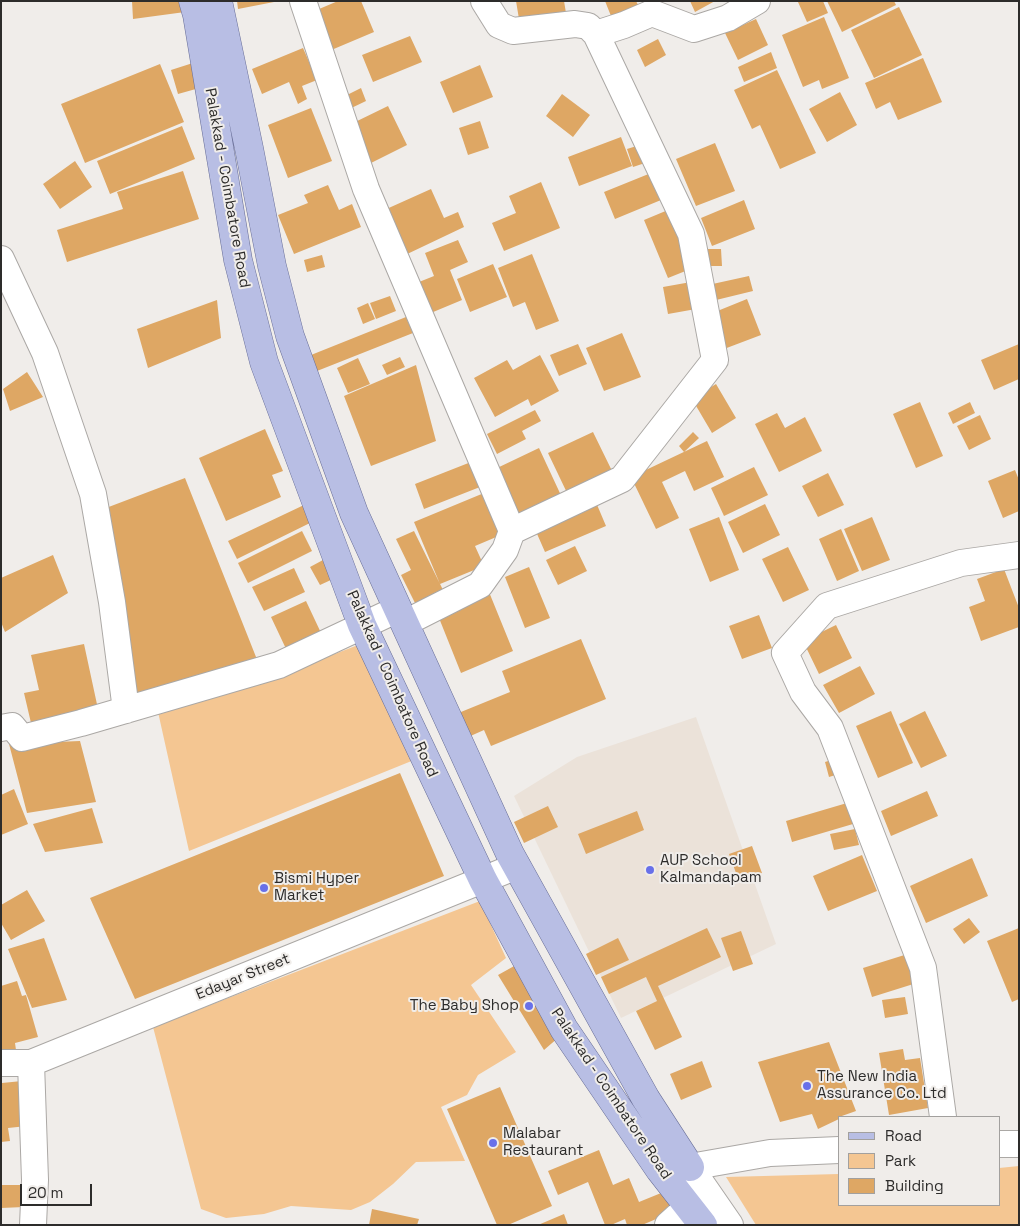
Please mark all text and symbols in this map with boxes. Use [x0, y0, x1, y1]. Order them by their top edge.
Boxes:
street label: Palakkad - Coimbatore Road [201, 87, 253, 289]
street label: Palakkad - Coimbatore Road [343, 588, 441, 780]
place label: AUP School Kalmandapam [660, 852, 762, 887]
marker: AUP School Kalmandapam [644, 864, 656, 876]
place label: Bismi Hyper Market [274, 870, 359, 905]
marker: Bismi Hyper Market [258, 882, 270, 894]
street label: Edayar Street [193, 950, 293, 1004]
place label: The Baby Shop [410, 997, 519, 1015]
marker: The Baby Shop [523, 1000, 535, 1012]
street label: Palakkad - Coimbatore Road [547, 1005, 675, 1183]
place label: The New India Assurance Co. Ltd [817, 1068, 947, 1103]
marker: The New India Assurance Co. Ltd [801, 1080, 813, 1092]
legend [838, 1116, 1000, 1206]
place label: Malabar Restaurant [503, 1125, 583, 1160]
text: Road [885, 1126, 922, 1145]
marker: Malabar Restaurant [487, 1137, 499, 1149]
text: Park [885, 1151, 916, 1170]
scale bar [22, 1174, 95, 1206]
text: Building [885, 1176, 944, 1195]
text: 20 m [28, 1183, 63, 1202]

